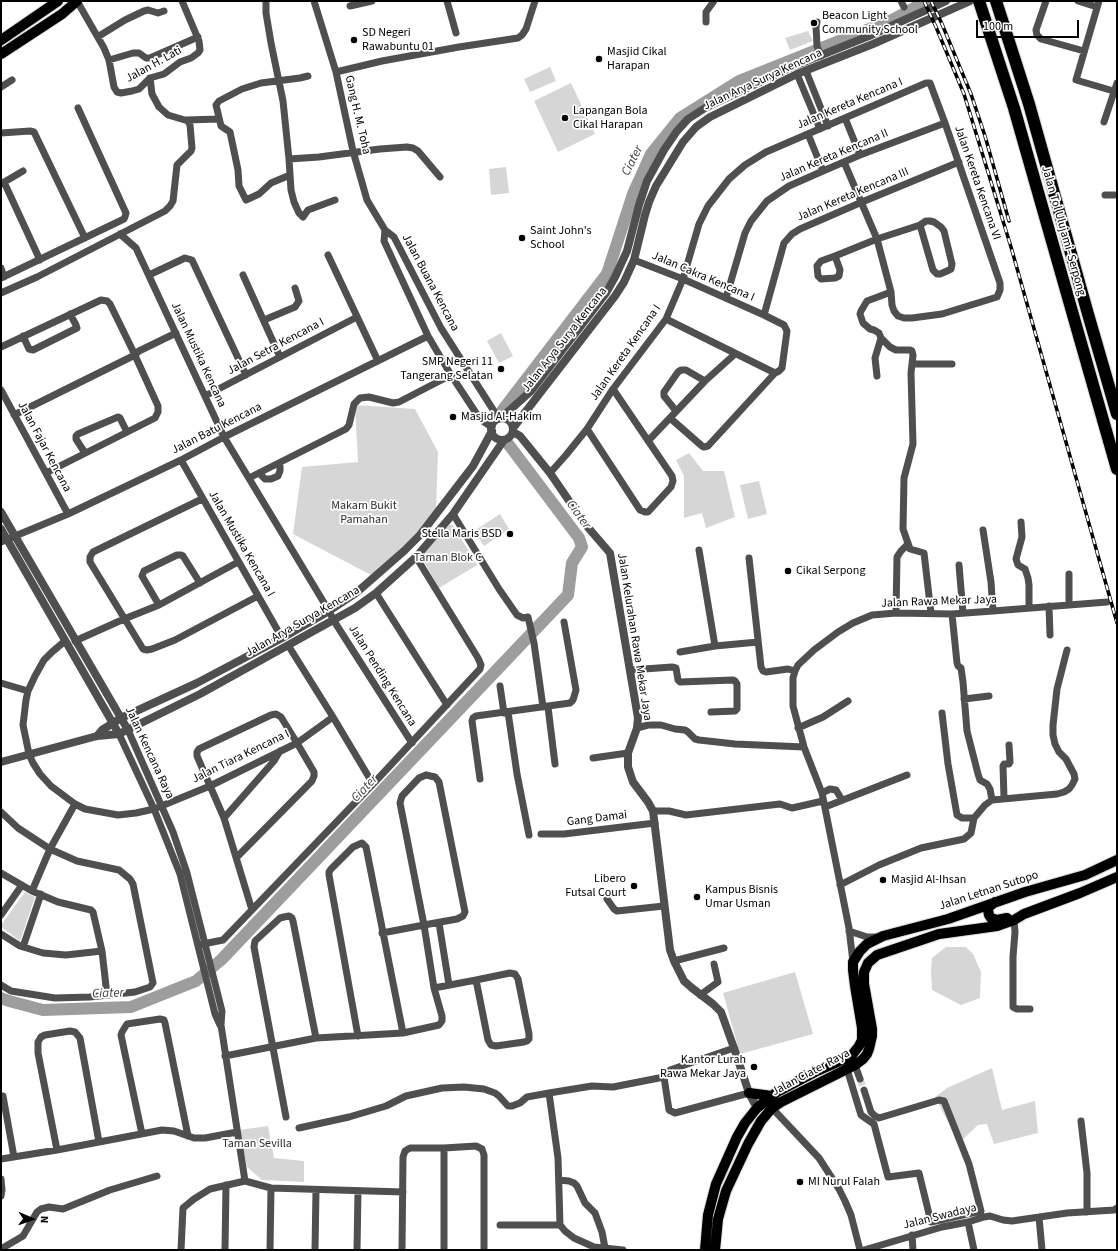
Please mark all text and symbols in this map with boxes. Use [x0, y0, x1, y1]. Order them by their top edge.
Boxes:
place label: Beacon Light Community School [822, 9, 918, 37]
scale bar [978, 12, 1081, 38]
marker: Beacon Light Community School [809, 18, 819, 28]
text: 100 m [983, 18, 1013, 35]
place label: SD Negeri Rawabuntu 01 [362, 26, 434, 54]
marker: SD Negeri Rawabuntu 01 [349, 35, 359, 45]
street label: Jalan H. Lati [123, 44, 185, 86]
place label: Masjid Cikal Harapan [607, 45, 667, 73]
street label: Jalan Arya Surya Kencana [701, 46, 825, 114]
marker: Masjid Cikal Harapan [594, 54, 604, 64]
street label: Gang H. M. Toha [341, 74, 373, 156]
street label: Jalan Kereta Kencana I [795, 75, 905, 133]
place label: Lapangan Bola Cikal Harapan [573, 104, 648, 132]
marker: Lapangan Bola Cikal Harapan [560, 113, 570, 123]
street label: Jalan Kereta Kencana VI [951, 124, 1003, 242]
street label: Jalan Kereta Kencana II [777, 127, 891, 185]
water label: Ciater [619, 143, 647, 179]
street label: Jalan Tol Ulujami–Serpong [1038, 164, 1088, 298]
street label: Jalan Kereta Kencana III [795, 165, 911, 225]
place label: Saint John's School [530, 224, 592, 252]
street label: Jalan Buana Kencana [398, 232, 462, 334]
marker: Saint John's School [517, 233, 527, 243]
street label: Jalan Cakra Kencana I [650, 249, 756, 305]
street label: Jalan Arya Surya Kencana [520, 285, 610, 395]
street label: Jalan Mustika Kencana [167, 300, 229, 410]
street label: Jalan Kereta Kencana I [587, 302, 665, 404]
street label: Jalan Setra Kencana I [225, 315, 327, 379]
place label: SMP Negeri 11 Tangerang Selatan [400, 355, 493, 383]
marker: SMP Negeri 11 Tangerang Selatan [496, 364, 506, 374]
street label: Jalan Fajar Kencana [14, 399, 74, 495]
street label: Jalan Batu Kencana [170, 400, 264, 458]
place label: Masjid Al-Hakim [461, 410, 542, 424]
marker: Masjid Al-Hakim [448, 412, 458, 422]
street label: Jalan Mustika Kencana I [205, 488, 277, 600]
water label: Ciater [562, 497, 594, 533]
park label: Makam Bukit Pamahan [331, 499, 397, 527]
place label: Stella Maris BSD [421, 527, 502, 541]
marker: Stella Maris BSD [505, 529, 515, 539]
park label: Taman Blok C [414, 551, 482, 565]
street label: Jalan Kelurahan Rawa Mekar Jaya [614, 552, 654, 722]
place label: Cikal Serpong [796, 564, 865, 578]
marker: Cikal Serpong [783, 566, 793, 576]
street label: Jalan Arya Surya Kencana [243, 583, 363, 661]
street label: Jalan Rawa Mekar Jaya [881, 593, 997, 611]
street label: Jalan Pending Kencana [345, 623, 419, 729]
street label: Jalan Kencana Raya [121, 705, 177, 801]
street label: Jalan Tiara Kencana I [190, 727, 292, 787]
water label: Ciater [348, 772, 382, 806]
street label: Gang Damai [566, 808, 628, 830]
street label: Jalan Letnan Sutopo [938, 868, 1040, 914]
place label: Libero Futsal Court [565, 872, 626, 900]
place label: Masjid Al-Ihsan [891, 873, 966, 887]
marker: Masjid Al-Ihsan [878, 875, 888, 885]
marker: Libero Futsal Court [629, 881, 639, 891]
place label: Kampus Bisnis Umar Usman [705, 883, 778, 911]
marker: Kampus Bisnis Umar Usman [692, 892, 702, 902]
water label: Ciater [92, 986, 124, 1002]
street label: Jalan Ciater Raya [770, 1046, 852, 1100]
place label: Kantor Lurah Rawa Mekar Jaya [660, 1053, 746, 1081]
marker: Kantor Lurah Rawa Mekar Jaya [749, 1062, 759, 1072]
park label: Taman Sevilla [222, 1137, 292, 1151]
place label: MI Nurul Falah [808, 1175, 880, 1189]
marker: MI Nurul Falah [795, 1177, 805, 1187]
north arrow [12, 1199, 52, 1239]
street label: Jalan Swadaya [902, 1201, 978, 1233]
text: N [37, 1216, 52, 1223]

